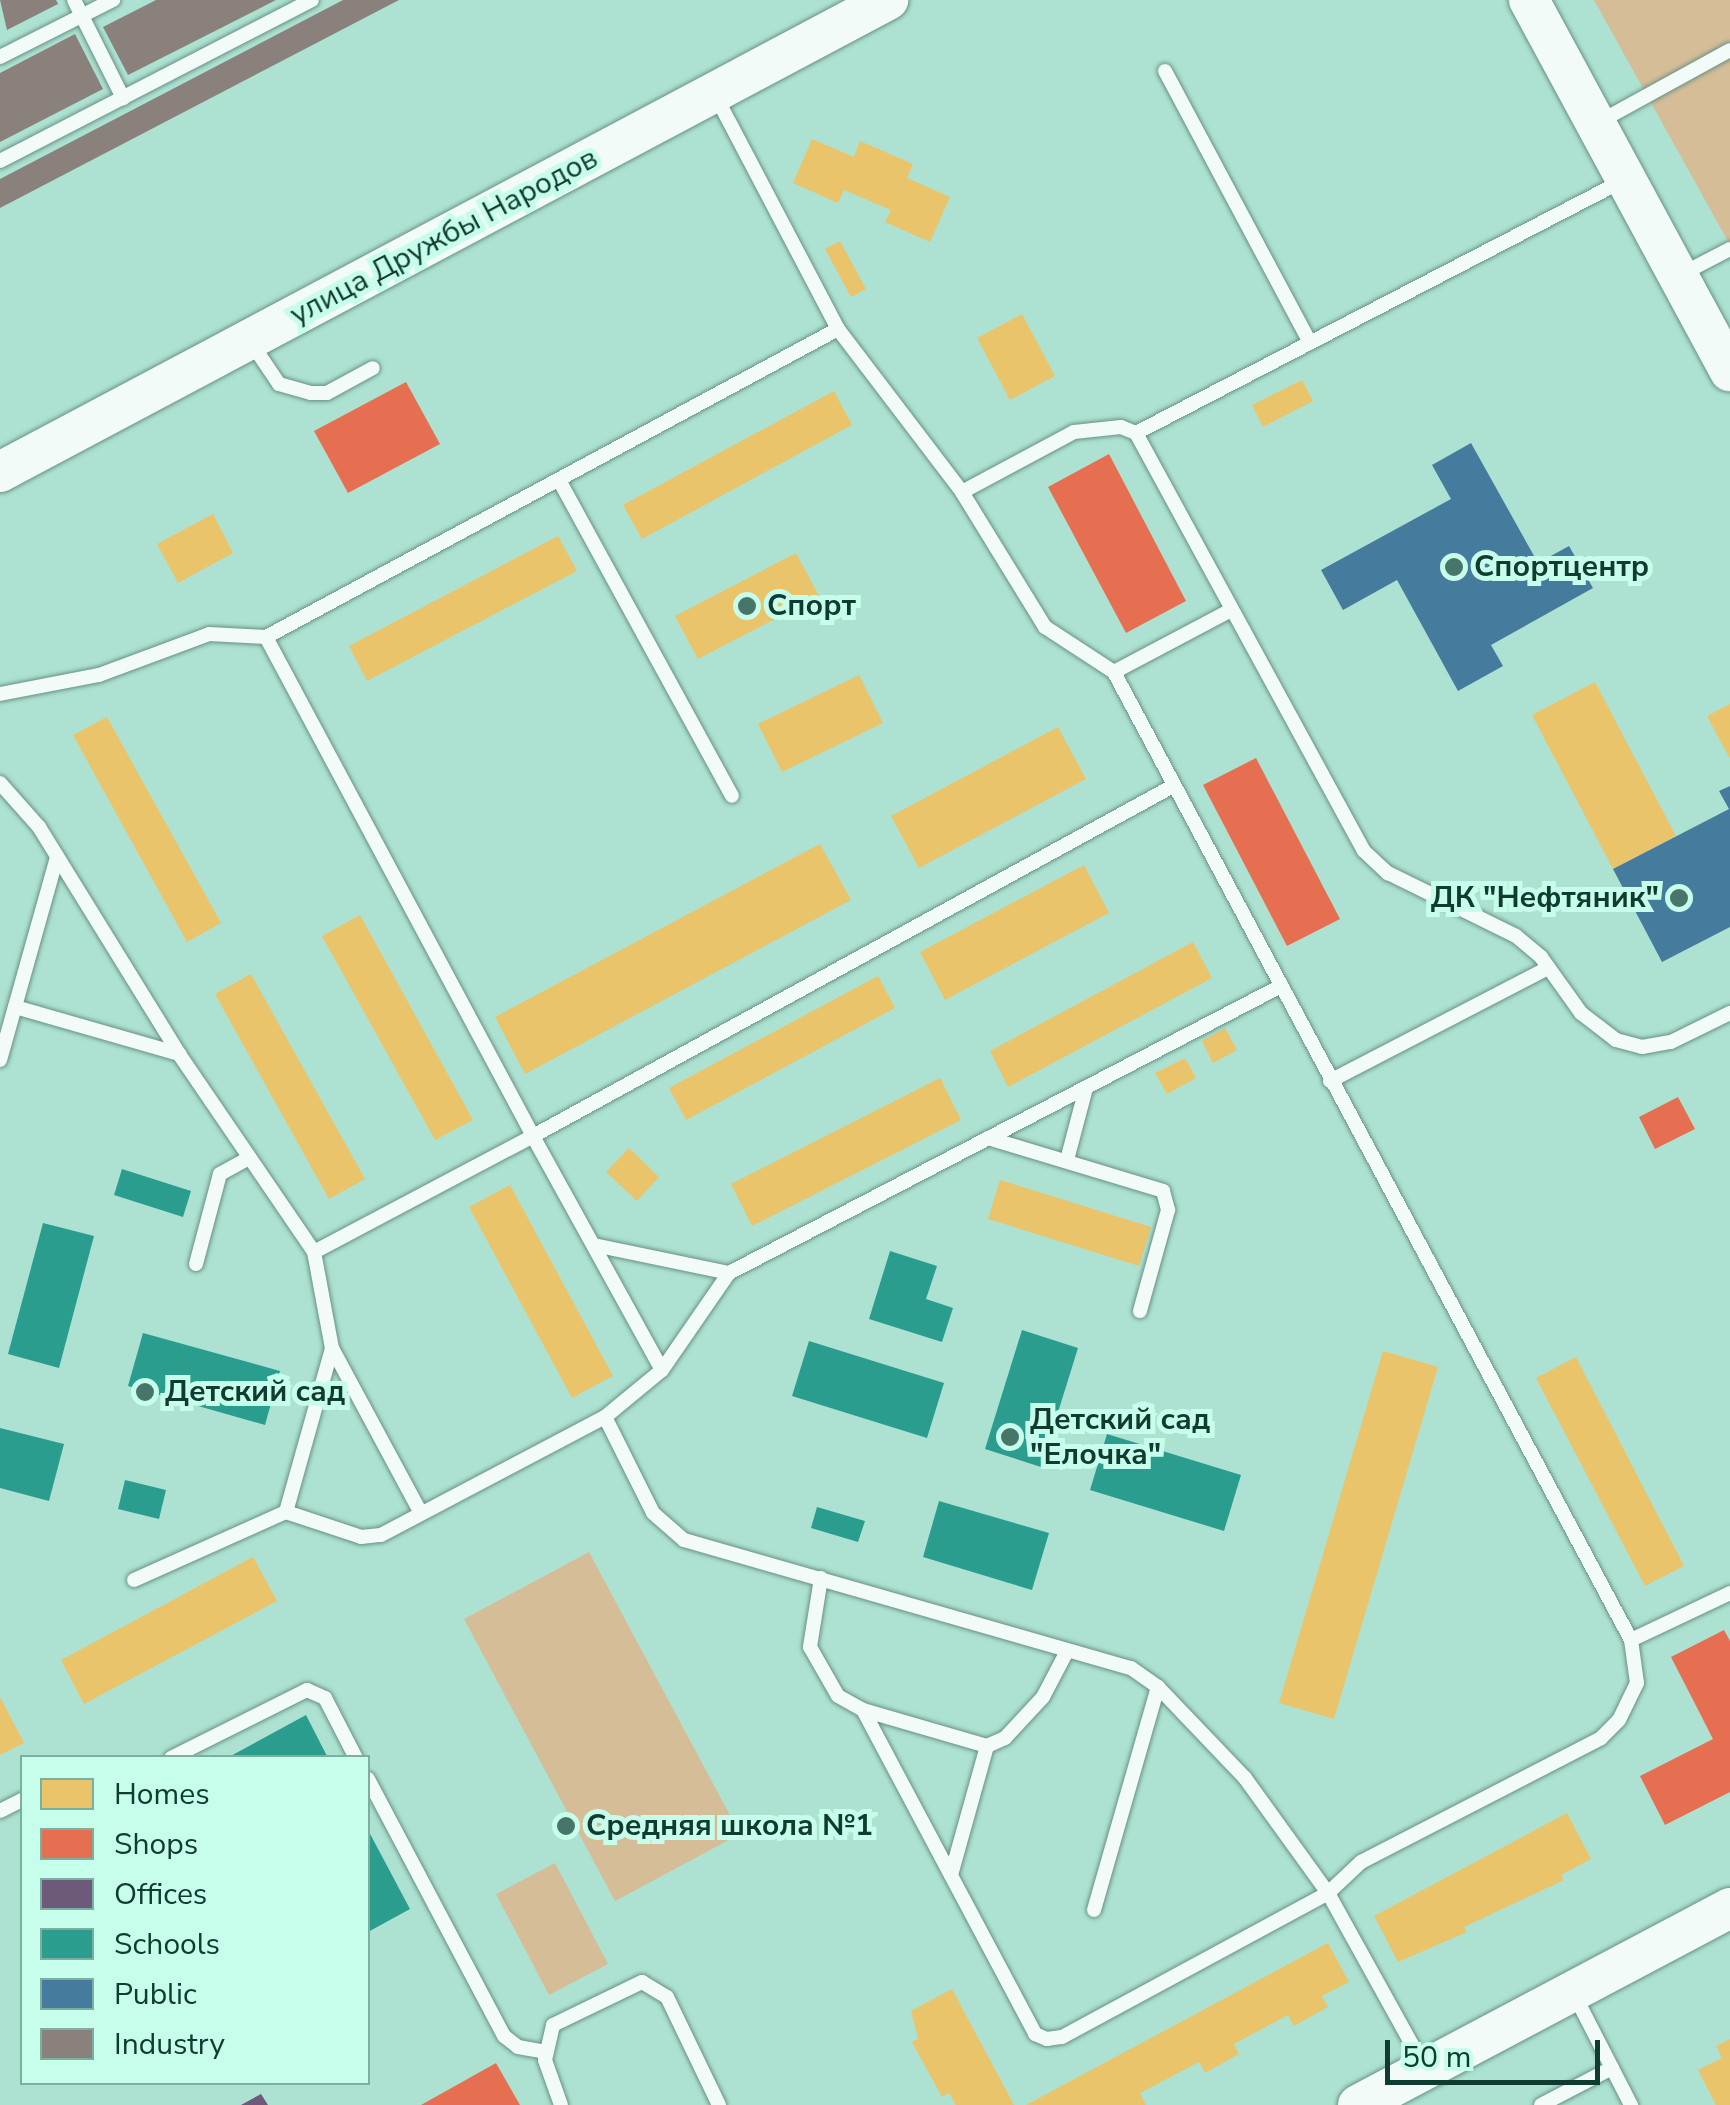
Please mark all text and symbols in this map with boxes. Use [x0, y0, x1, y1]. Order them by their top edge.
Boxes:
street label: улица Дружбы Народов [284, 141, 604, 333]
place label: Спортцентр [1474, 549, 1649, 585]
marker: Спортцентр [1443, 556, 1465, 578]
place label: Спорт [767, 588, 856, 624]
marker: Спорт [736, 595, 758, 617]
place label: ДК "Нефтяник" [1431, 880, 1659, 916]
marker: ДК "Нефтяник" [1668, 887, 1690, 909]
place label: Детский сад [165, 1374, 345, 1410]
marker: Детский сад [134, 1381, 156, 1403]
place label: Детский сад "Елочка" [1030, 1402, 1210, 1472]
marker: Детский сад "Елочка" [999, 1426, 1021, 1448]
legend [20, 1755, 370, 2085]
text: Homes [114, 1774, 210, 1815]
place label: Средняя школа №1 [586, 1808, 873, 1844]
marker: Средняя школа №1 [555, 1815, 577, 1837]
text: Shops [114, 1824, 198, 1865]
text: Offices [114, 1874, 207, 1915]
text: Schools [114, 1924, 220, 1965]
text: Public [114, 1974, 197, 2015]
scale bar [1390, 2020, 1605, 2082]
text: Industry [114, 2024, 225, 2065]
text: 50 m [1402, 2037, 1471, 2078]

